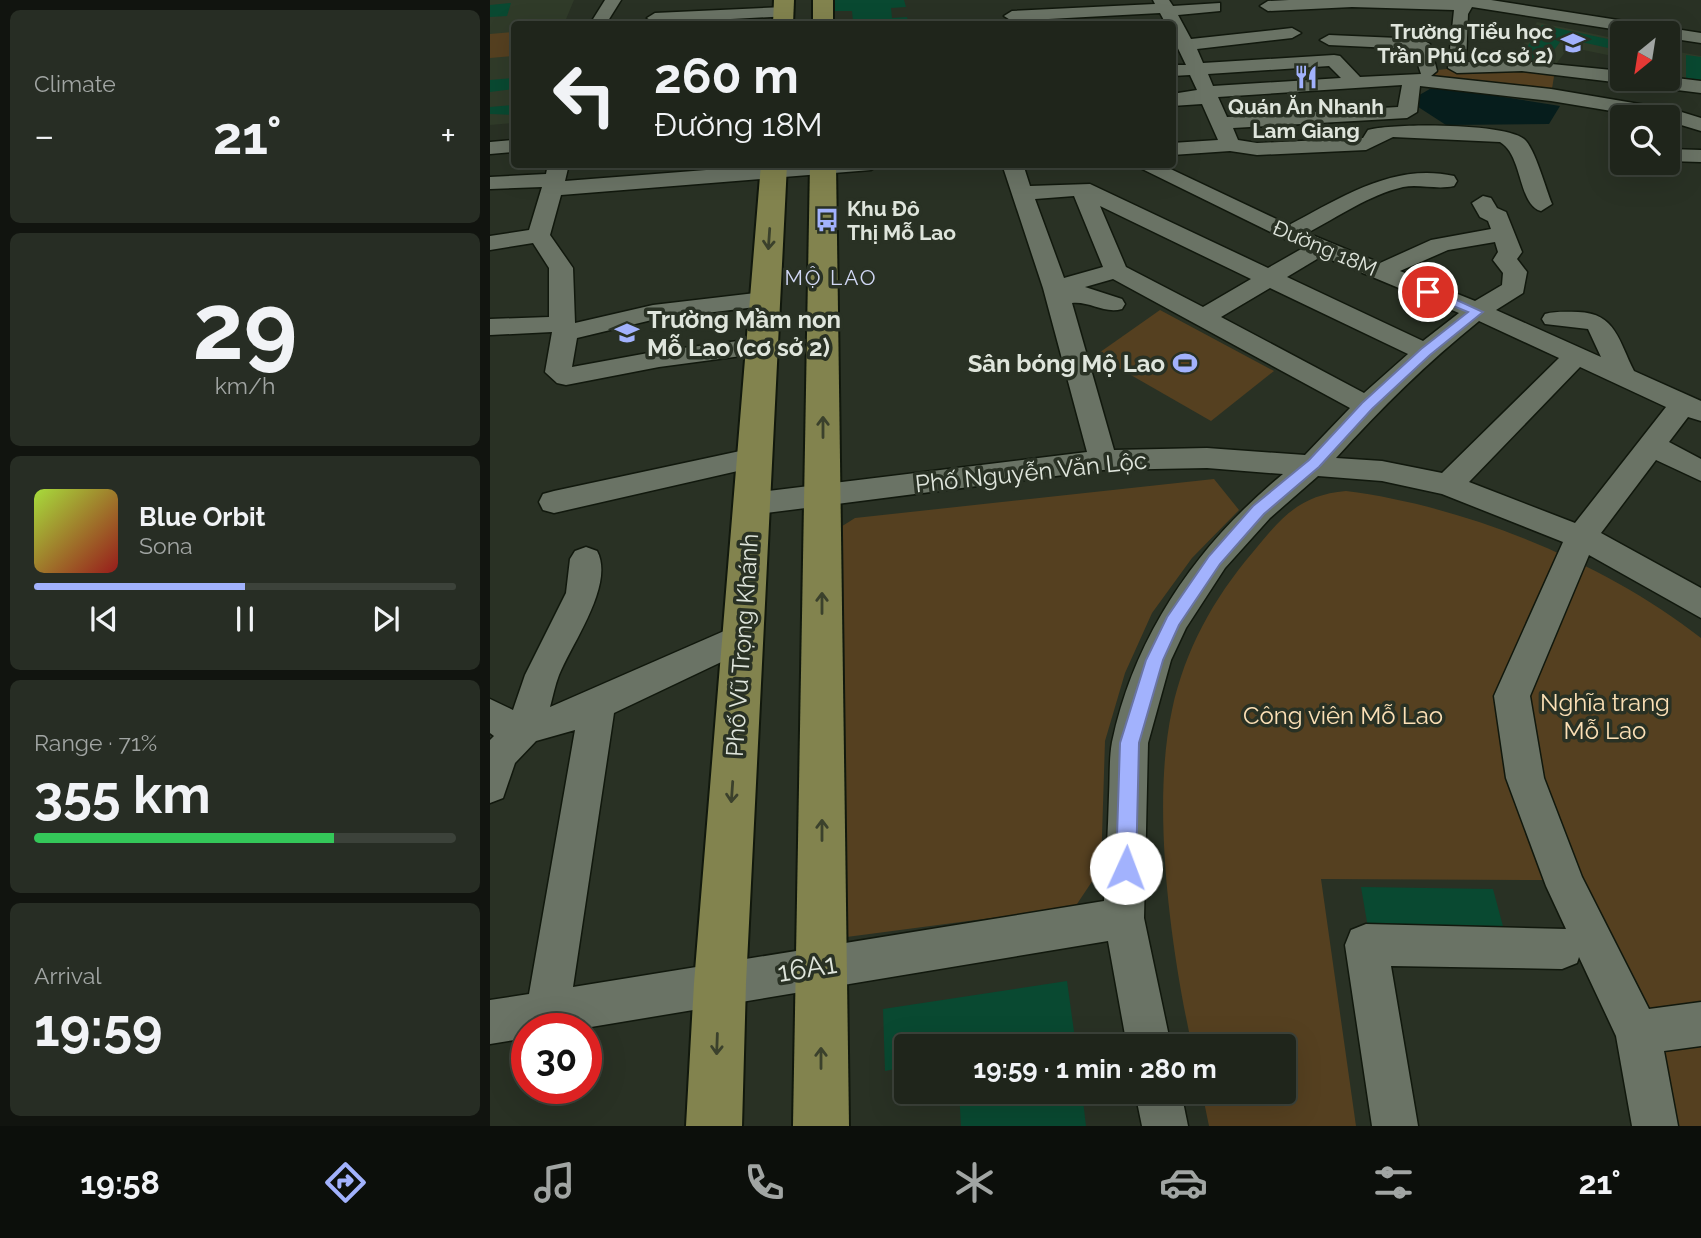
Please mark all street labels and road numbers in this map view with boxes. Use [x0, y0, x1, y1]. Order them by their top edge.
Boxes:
street label: Đường 18M [1269, 215, 1381, 281]
street label: Phố Nguyễn Văn Lộc [914, 445, 1148, 499]
street label: Phố Vũ Trọng Khánh [720, 532, 764, 758]
street label: 16A1 [775, 947, 839, 989]

